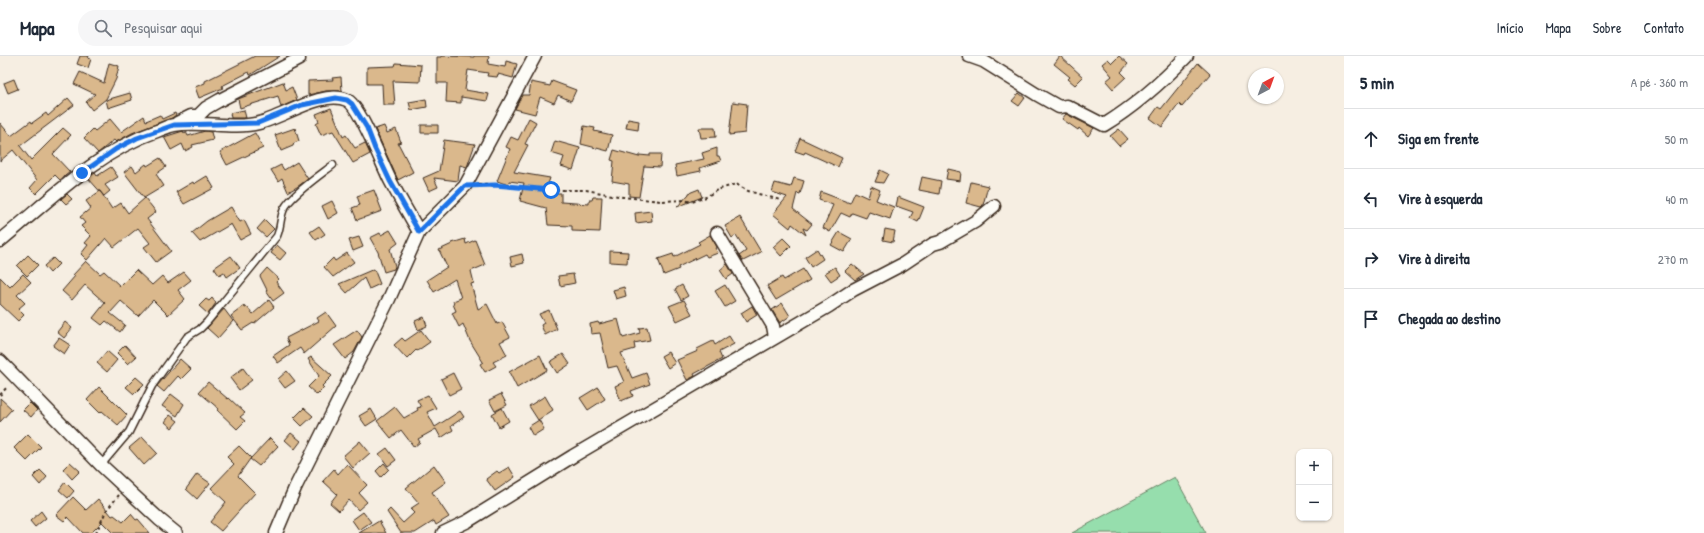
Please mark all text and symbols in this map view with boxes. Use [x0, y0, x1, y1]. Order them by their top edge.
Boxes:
search box [78, 10, 358, 46]
text: Mapa [20, 15, 54, 41]
icon: search [92, 17, 114, 39]
text: Pesquisar aqui [124, 17, 203, 38]
text: Início [1497, 18, 1523, 37]
text: Mapa [1545, 18, 1571, 37]
text: Sobre [1593, 18, 1622, 37]
text: Contato [1644, 18, 1684, 37]
north arrow [1248, 68, 1284, 104]
text: 5 min [1360, 71, 1394, 94]
text: A pé · 360 m [1631, 73, 1688, 91]
icon: ahead [1360, 128, 1382, 150]
text: Siga em frente [1398, 128, 1479, 149]
text: 50 m [1665, 130, 1688, 148]
route end [73, 164, 91, 182]
route start [542, 181, 560, 199]
icon: left [1360, 188, 1382, 210]
text: Vire à esquerda [1398, 188, 1482, 209]
text: 40 m [1665, 190, 1688, 208]
icon: right [1360, 248, 1382, 270]
text: Vire à direita [1398, 248, 1470, 269]
text: 270 m [1658, 250, 1688, 268]
icon: arrive [1360, 308, 1382, 330]
text: Chegada ao destino [1398, 308, 1501, 329]
map controls [1296, 449, 1332, 521]
button: + [1296, 449, 1332, 485]
button: − [1296, 485, 1332, 521]

